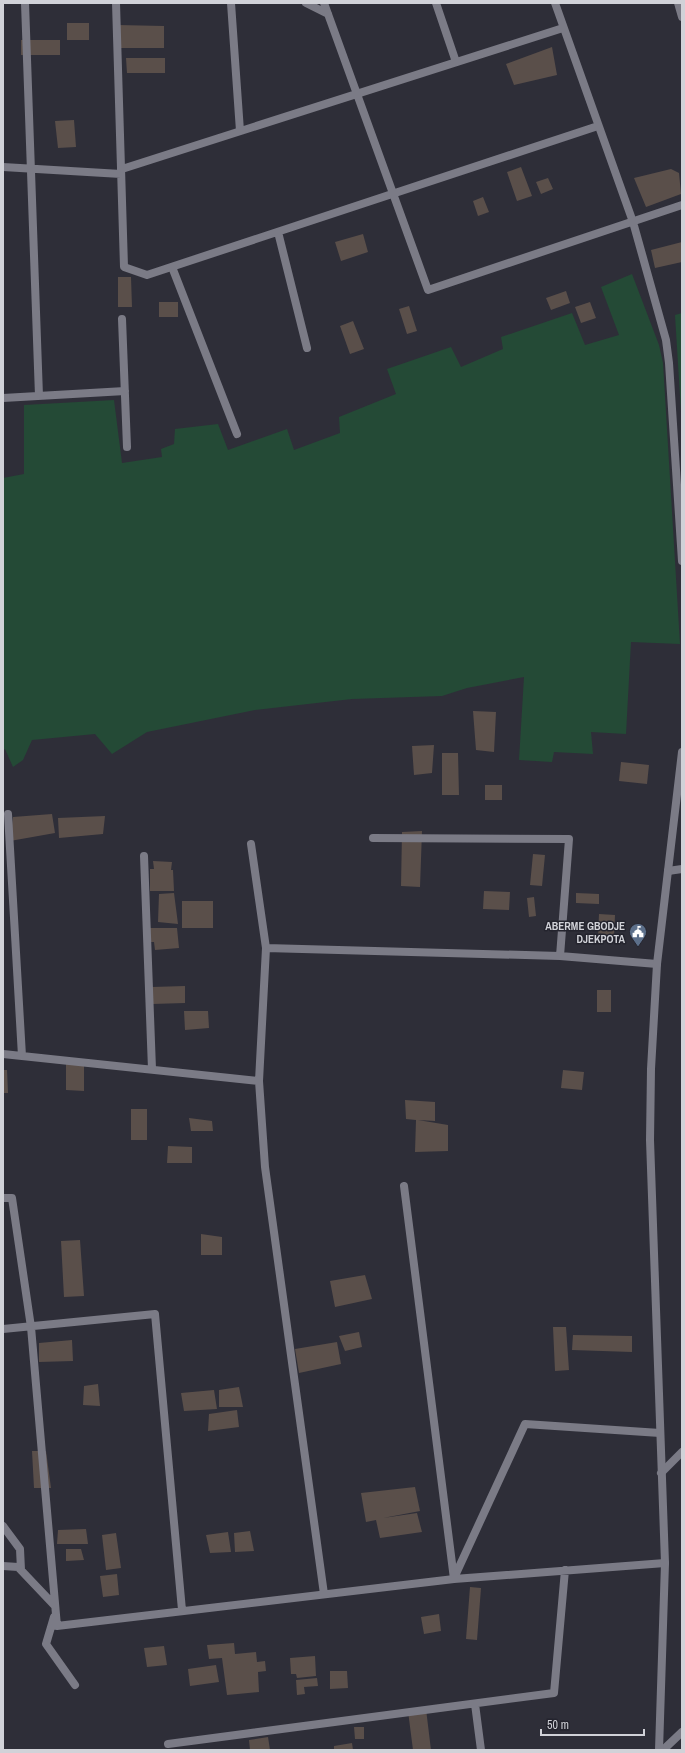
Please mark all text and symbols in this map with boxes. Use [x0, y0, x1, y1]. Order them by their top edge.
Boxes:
place label: ABERME GBODJE DJEKPOTA [545, 919, 625, 946]
public building icon: ABERME GBODJE DJEKPOTA [628, 922, 648, 947]
scale bar [541, 1711, 644, 1737]
text: 50 m [547, 1717, 569, 1733]

